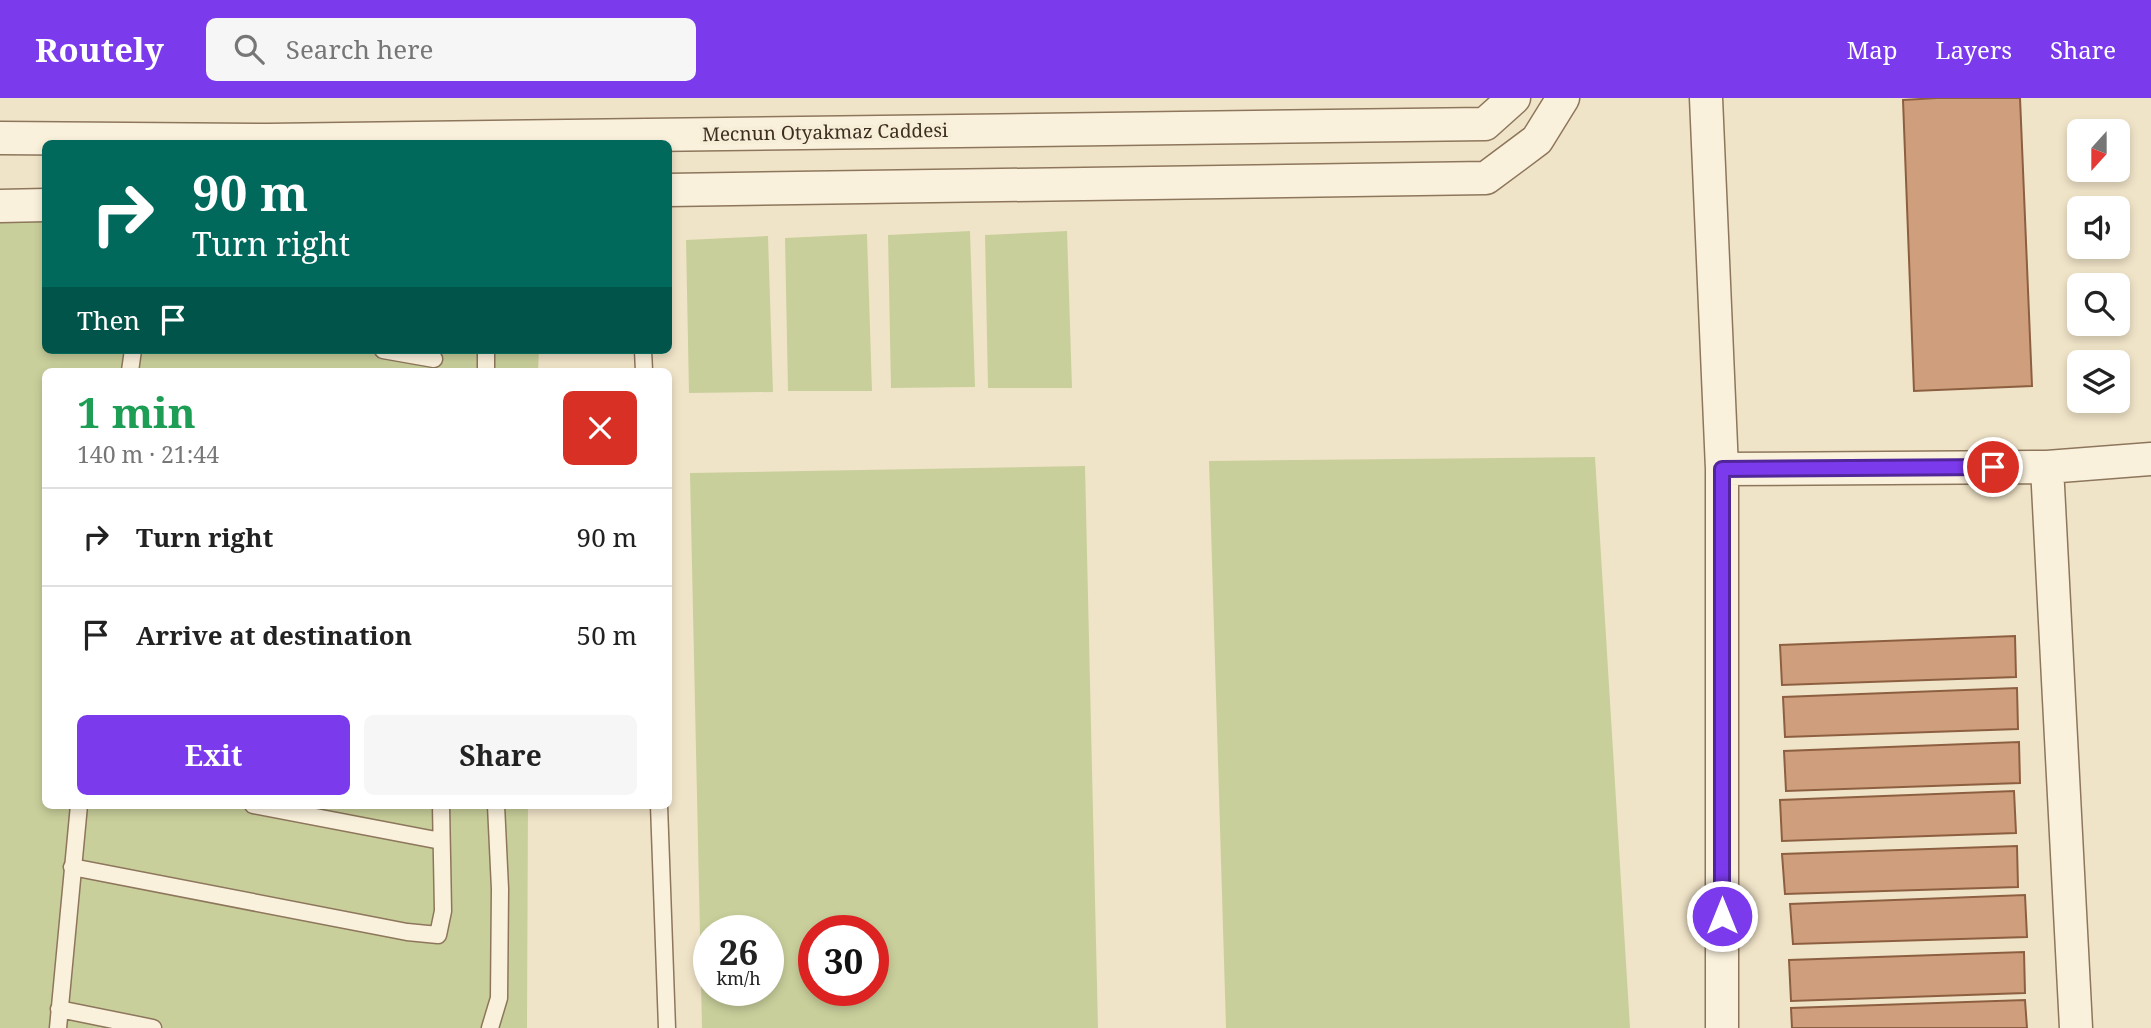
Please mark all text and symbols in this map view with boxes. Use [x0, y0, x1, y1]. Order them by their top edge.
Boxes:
search box [206, 18, 696, 81]
text: Routely [35, 27, 164, 72]
icon: search [230, 30, 268, 68]
text: Search here [286, 31, 433, 67]
text: Map [1847, 33, 1898, 66]
text: Layers [1936, 33, 2012, 66]
text: Share [2050, 33, 2116, 66]
street label: Mecnun Otyakmaz Caddesi [702, 117, 948, 147]
north arrow [2067, 119, 2130, 182]
map controls [2067, 119, 2130, 413]
text: 90 m [192, 159, 308, 225]
icon: right [77, 168, 168, 259]
button: sound [2067, 196, 2130, 259]
text: Turn right [192, 222, 350, 265]
button: search [2067, 273, 2130, 336]
icon: arrive [154, 301, 192, 339]
text: Then [77, 302, 140, 338]
button: layers [2067, 350, 2130, 413]
text: 1 min [77, 383, 196, 440]
button: close [563, 391, 637, 465]
pin [1963, 437, 2023, 497]
text: 140 m · 21:44 [77, 438, 219, 470]
icon: arrive [1974, 448, 2012, 486]
icon: right [77, 518, 115, 556]
text: Turn right [136, 519, 273, 555]
text: 90 m [577, 519, 637, 555]
icon: arrive [77, 616, 115, 654]
text: Arrive at destination [136, 617, 412, 653]
text: 50 m [577, 617, 637, 653]
button: Exit [77, 715, 350, 795]
button: Share [364, 715, 637, 795]
position arrow [1685, 879, 1759, 953]
speed limit sign: 30 [798, 915, 889, 1006]
text: 26 [719, 928, 758, 975]
text: km/h [716, 966, 761, 990]

